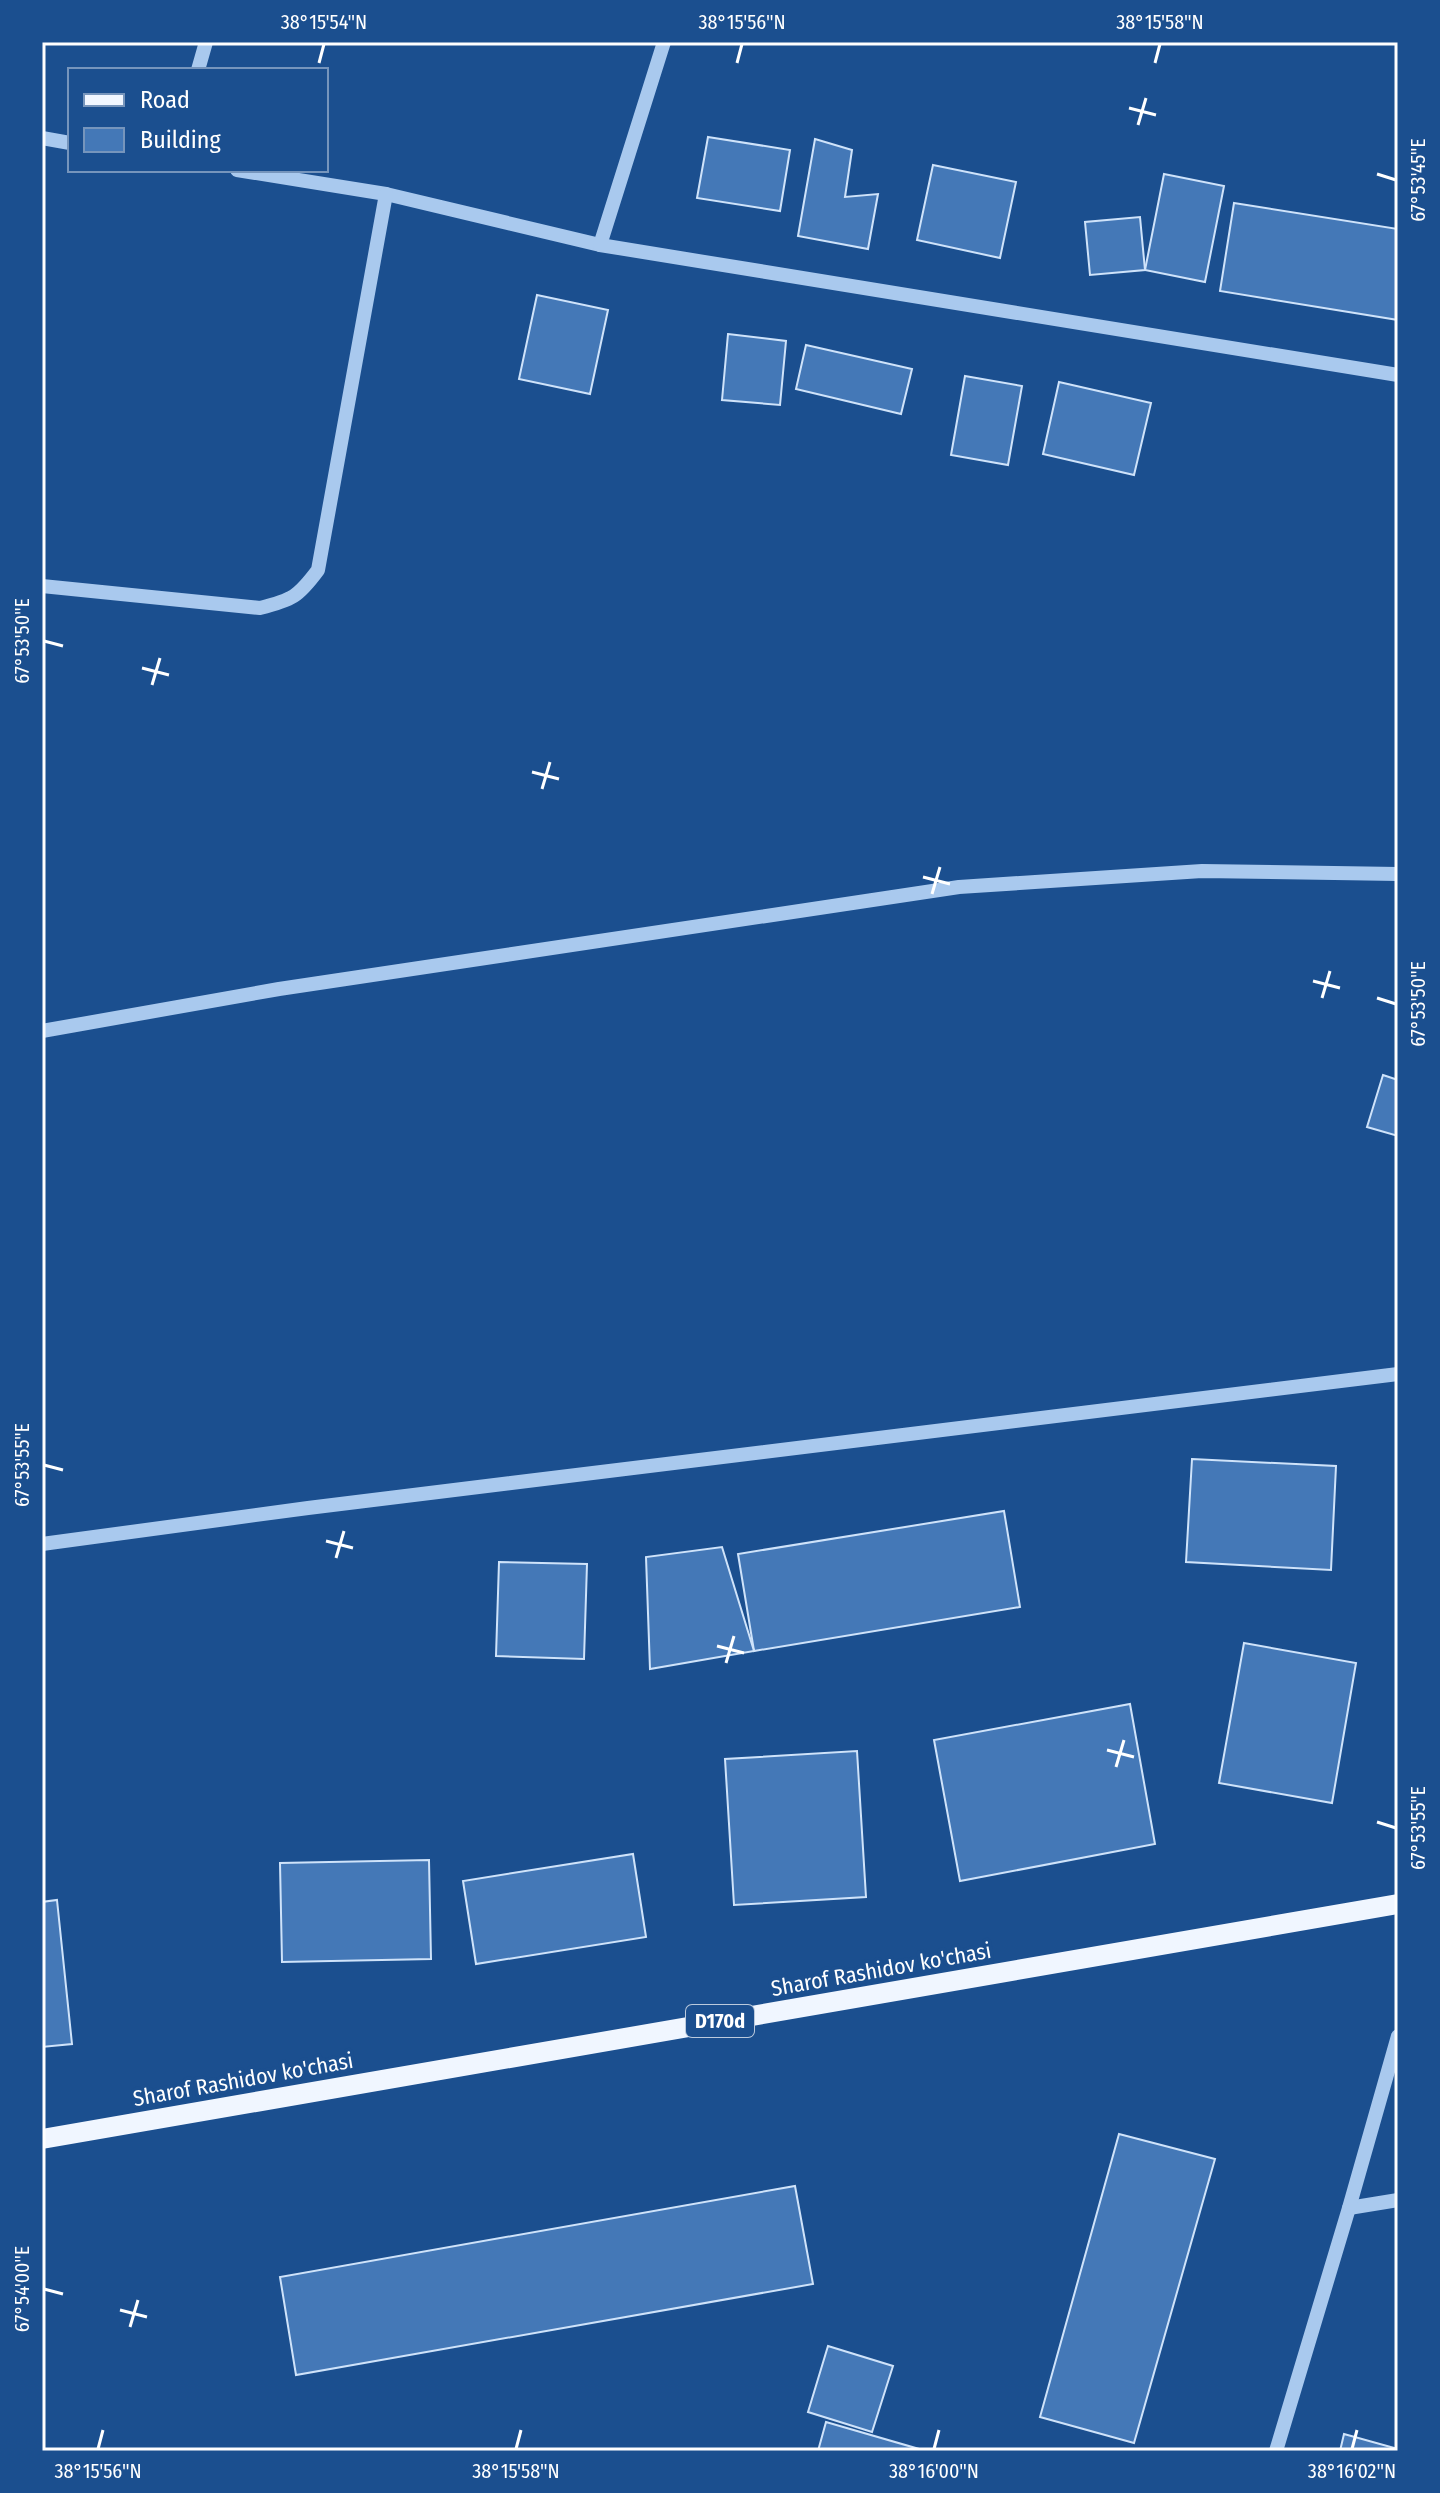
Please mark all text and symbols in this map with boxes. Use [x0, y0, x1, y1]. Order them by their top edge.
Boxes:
text: 38°15'54"N [281, 10, 367, 34]
text: 38°15'56"N [698, 10, 786, 34]
text: 38°15'58"N [1116, 10, 1204, 34]
legend [68, 68, 328, 172]
text: Road [140, 86, 190, 114]
text: Building [140, 126, 222, 154]
text: 67°53'45"E [1406, 138, 1430, 222]
text: 67°53'50"E [10, 598, 34, 684]
text: 67°53'50"E [1406, 961, 1430, 1047]
text: 67°53'55"E [10, 1423, 34, 1507]
text: 67°53'55"E [1406, 1786, 1430, 1870]
street label: Sharof Rashidov ko'chasi [769, 1937, 993, 2002]
road number: D170d [686, 2005, 754, 2037]
street label: Sharof Rashidov ko'chasi [131, 2047, 355, 2112]
text: 67°54'00"E [10, 2246, 34, 2332]
text: 38°15'56"N [54, 2459, 142, 2483]
text: 38°15'58"N [472, 2459, 560, 2483]
text: 38°16'00"N [889, 2459, 979, 2483]
text: 38°16'02"N [1308, 2459, 1396, 2483]

